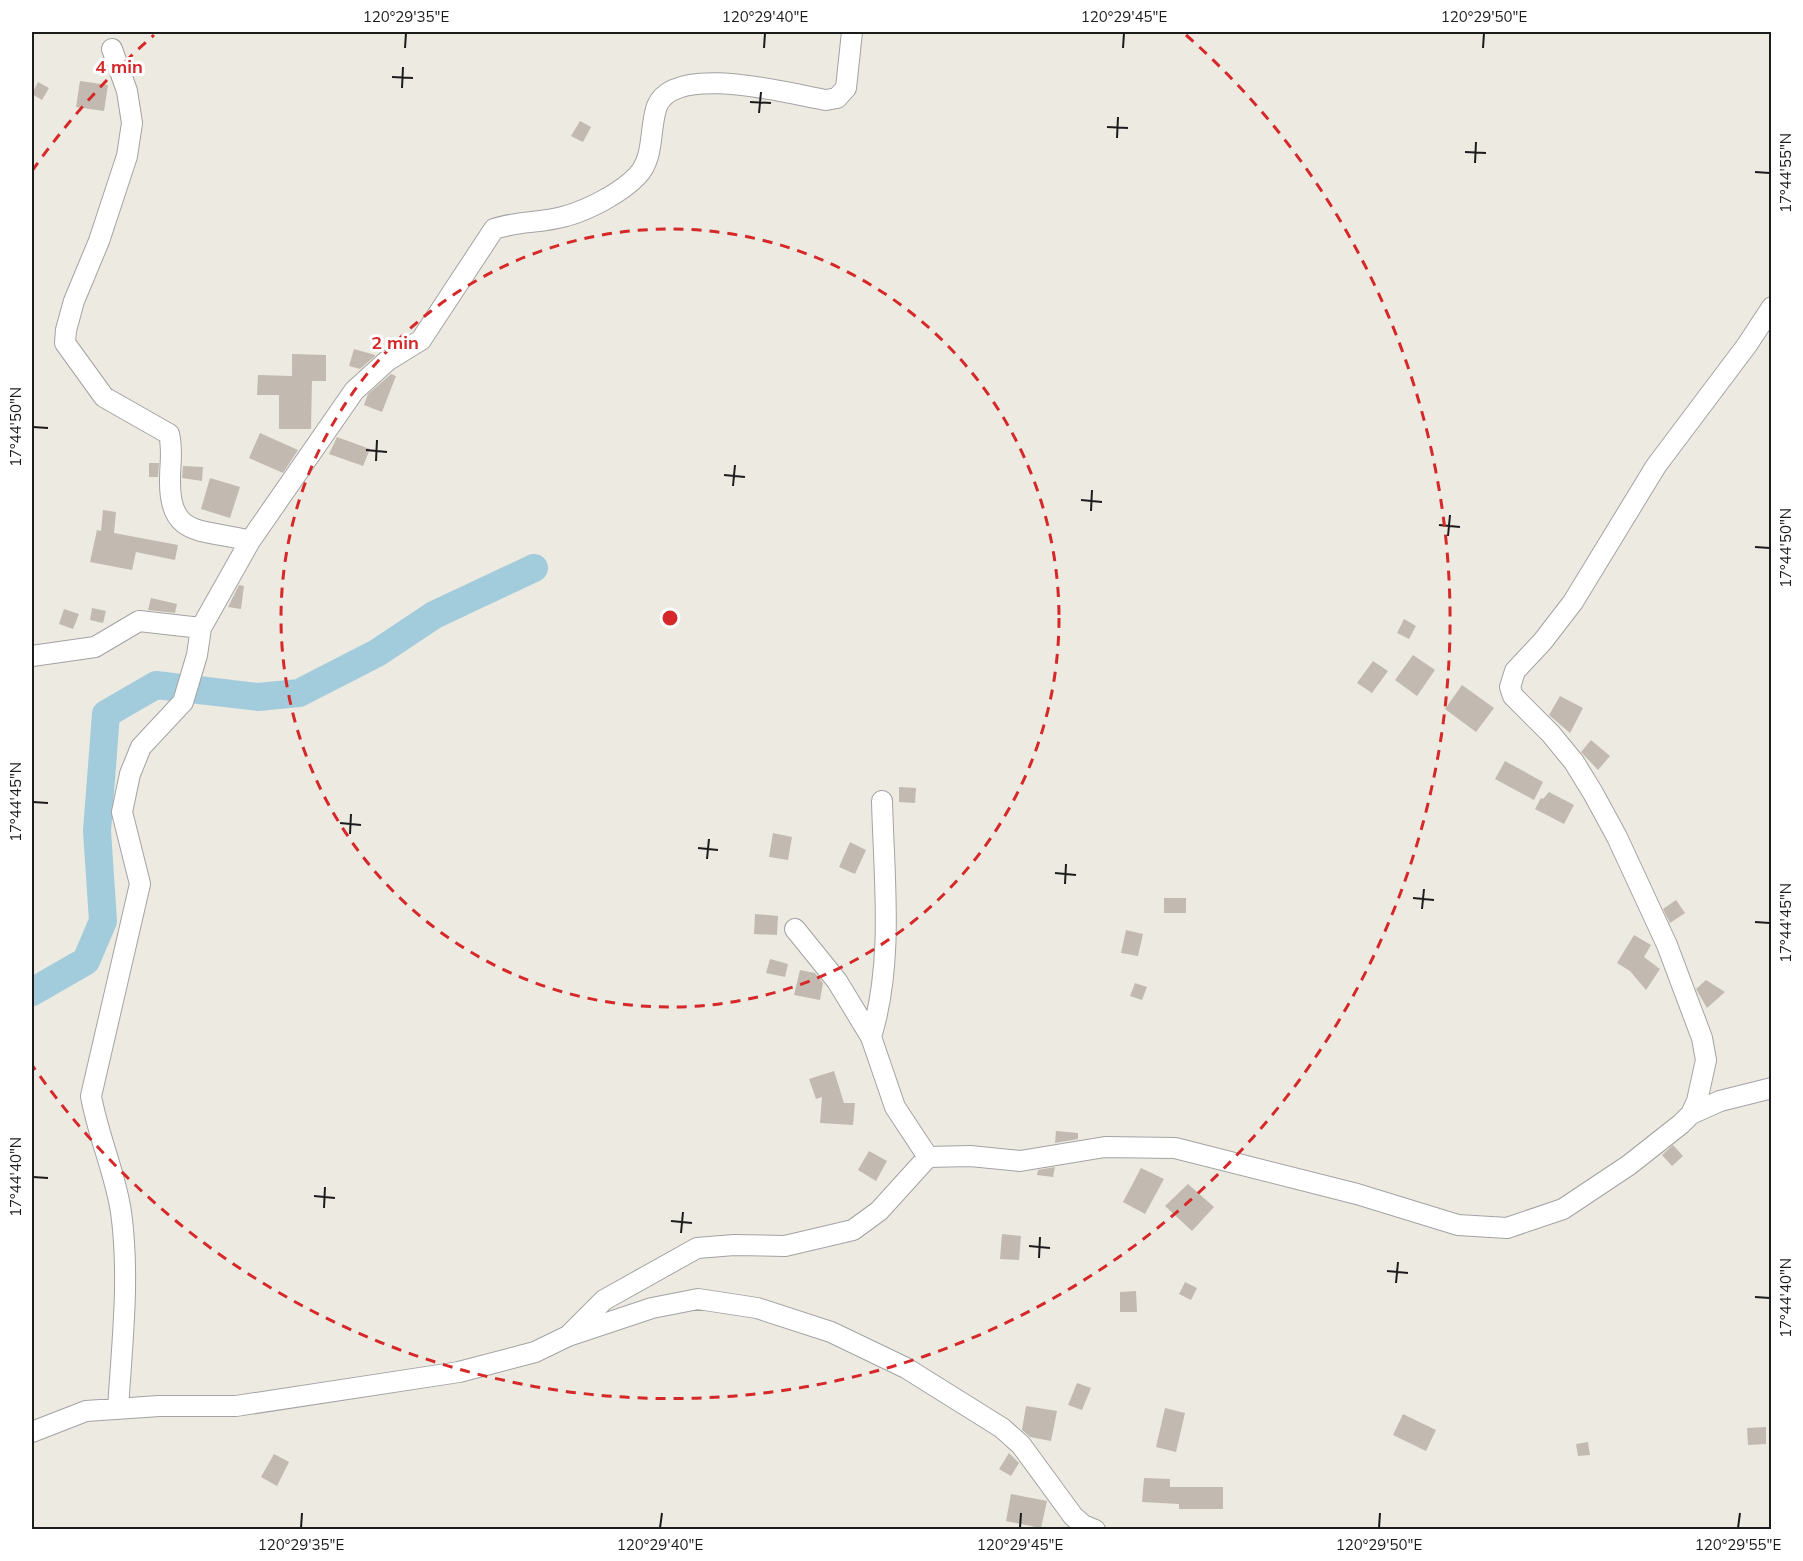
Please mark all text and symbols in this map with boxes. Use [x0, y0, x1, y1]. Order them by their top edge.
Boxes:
text: 120°29'35"E [363, 7, 449, 26]
text: 120°29'40"E [722, 7, 808, 26]
text: 120°29'45"E [1081, 7, 1167, 26]
text: 120°29'50"E [1441, 7, 1527, 26]
text: 4 min [95, 55, 143, 78]
text: 17°44'55"N [1776, 133, 1795, 213]
text: 2 min [371, 331, 419, 354]
text: 17°44'50"N [6, 387, 25, 467]
text: 17°44'50"N [1776, 508, 1795, 588]
centre of rings [660, 608, 680, 628]
text: 17°44'45"N [6, 762, 25, 842]
text: 17°44'45"N [1776, 883, 1795, 963]
text: 17°44'40"N [6, 1137, 25, 1217]
text: 17°44'40"N [1776, 1258, 1795, 1338]
text: 120°29'35"E [258, 1535, 344, 1554]
text: 120°29'40"E [617, 1535, 703, 1554]
text: 120°29'45"E [977, 1535, 1063, 1554]
text: 120°29'50"E [1336, 1535, 1422, 1554]
text: 120°29'55"E [1695, 1535, 1781, 1554]

